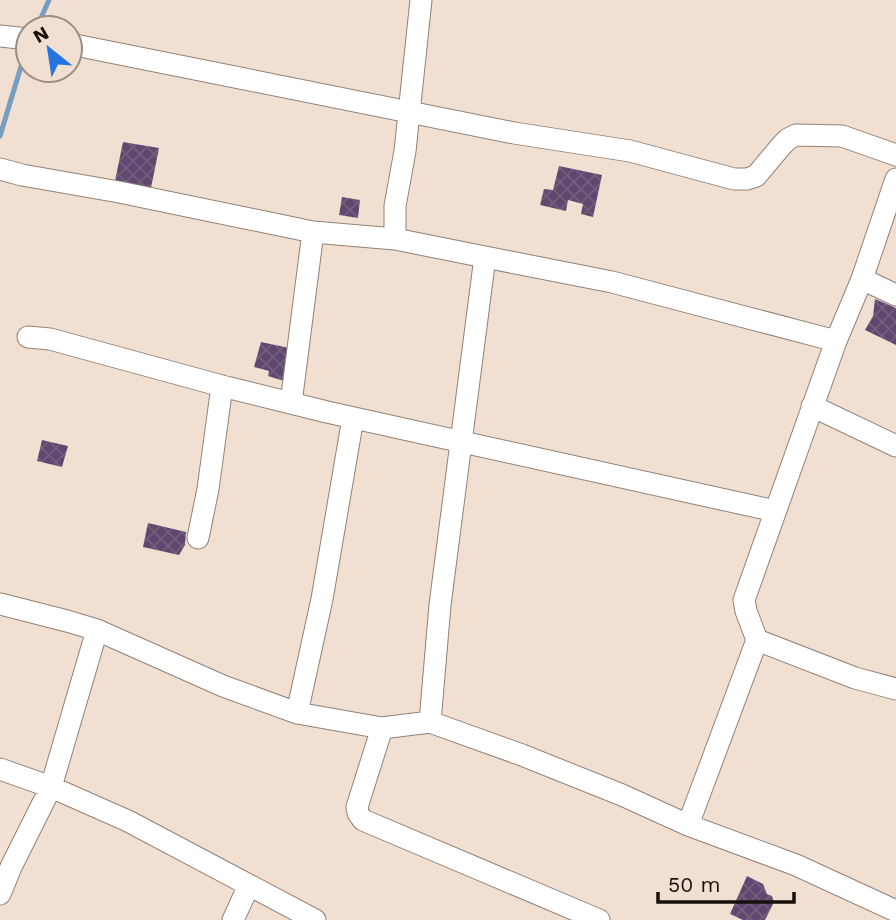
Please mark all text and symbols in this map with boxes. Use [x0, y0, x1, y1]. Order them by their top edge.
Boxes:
north arrow [14, 14, 84, 84]
text: N [29, 21, 53, 48]
scale bar [658, 860, 794, 904]
text: 50 m [668, 872, 720, 897]

